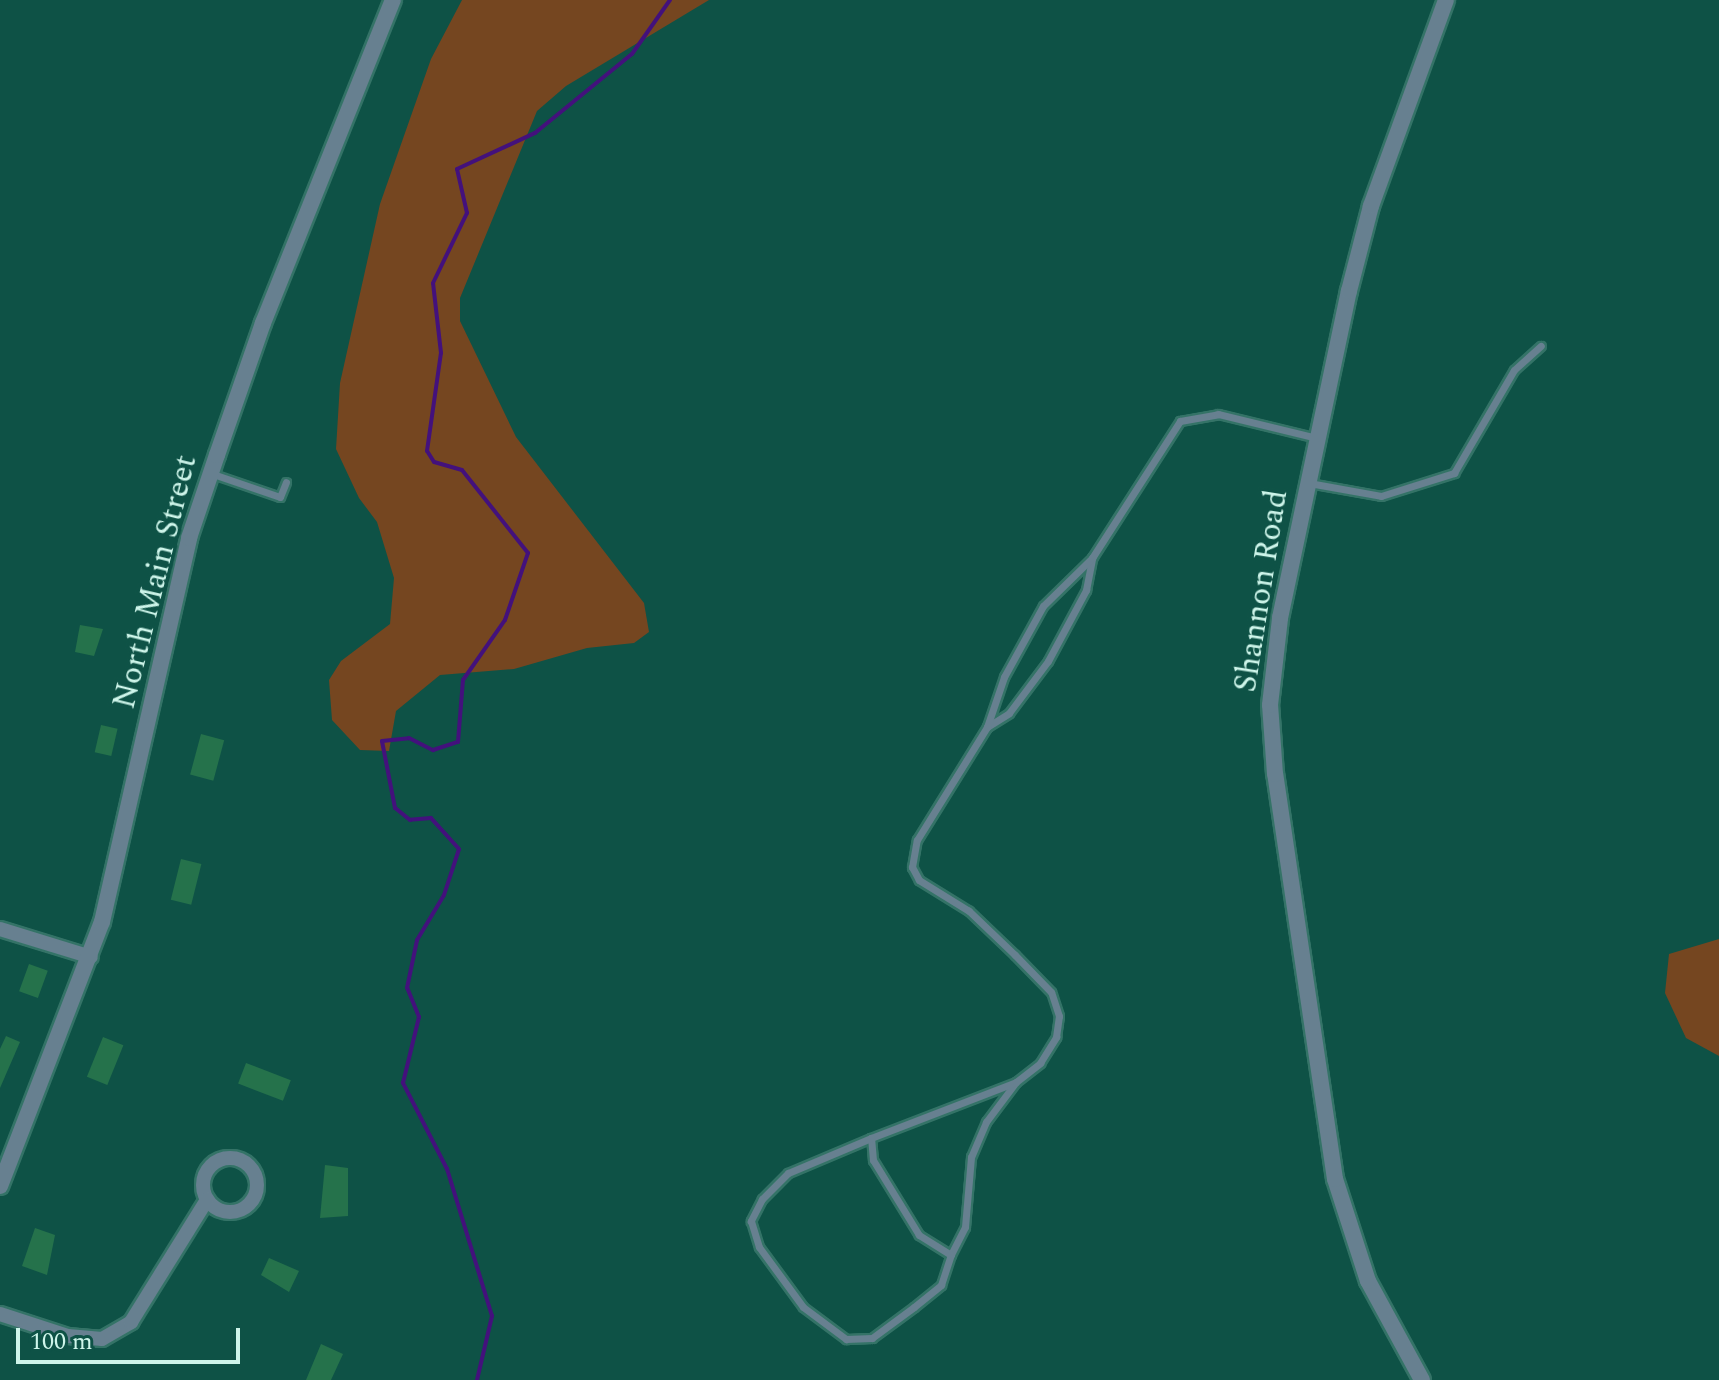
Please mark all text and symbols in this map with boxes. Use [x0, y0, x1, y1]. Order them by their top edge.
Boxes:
street label: North Main Street [106, 451, 206, 713]
street label: Shannon Road [1227, 487, 1297, 695]
scale bar [20, 1312, 244, 1362]
text: 100 m [30, 1324, 93, 1360]

